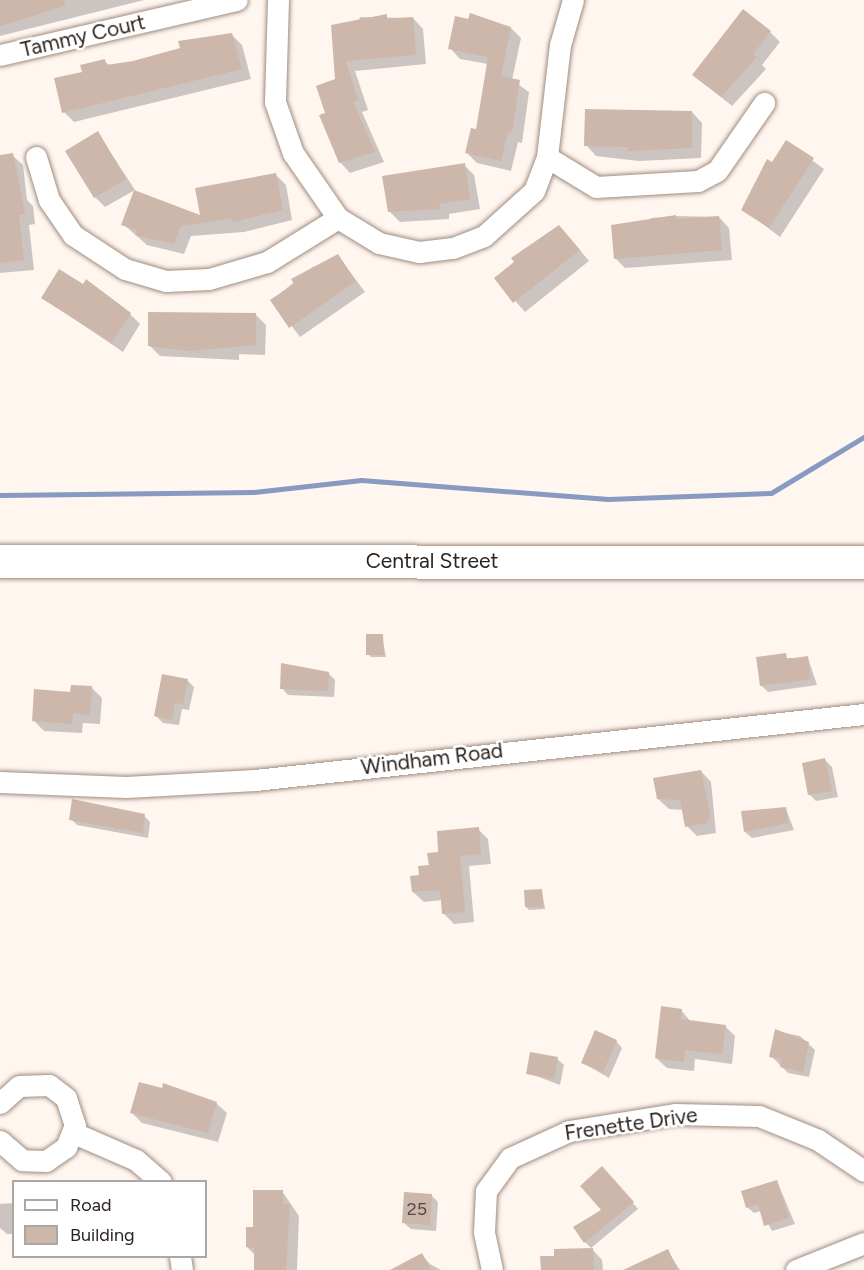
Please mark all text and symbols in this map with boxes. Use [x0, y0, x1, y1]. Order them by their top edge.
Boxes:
street label: Tammy Court [18, 9, 148, 63]
street label: Central Street [366, 548, 498, 574]
street label: Windham Road [360, 738, 504, 780]
street label: Frenette Drive [563, 1102, 699, 1146]
legend [12, 1180, 207, 1258]
text: Road [70, 1194, 111, 1216]
house number: 25 [407, 1198, 427, 1220]
text: Building [70, 1224, 135, 1246]

